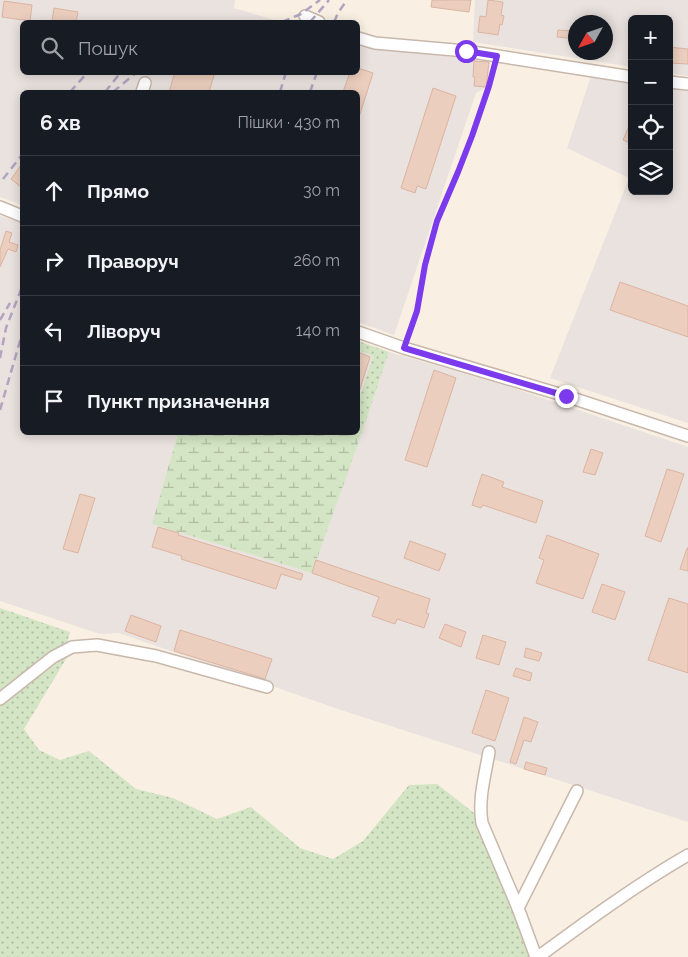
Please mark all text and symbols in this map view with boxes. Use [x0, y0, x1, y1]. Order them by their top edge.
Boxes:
north arrow [568, 15, 613, 60]
map controls [628, 15, 673, 195]
button: + [628, 15, 673, 60]
search box [20, 20, 360, 75]
icon: search [38, 34, 66, 62]
text: Пошук [78, 37, 138, 59]
route start [455, 40, 478, 63]
button: − [628, 60, 673, 105]
button: locate [628, 105, 673, 150]
text: 6 хв [40, 110, 81, 135]
text: Пішки · 430 m [237, 113, 340, 132]
button: layers [628, 150, 673, 195]
icon: ahead [40, 177, 68, 205]
text: Прямо [87, 180, 149, 202]
text: 30 m [303, 181, 340, 200]
icon: right [40, 247, 68, 275]
text: Праворуч [87, 250, 179, 272]
text: 260 m [293, 251, 340, 270]
icon: left [40, 317, 68, 345]
text: Ліворуч [87, 320, 161, 342]
text: 140 m [296, 321, 340, 340]
route end [555, 385, 578, 408]
icon: arrive [40, 387, 68, 415]
text: Пункт призначення [87, 390, 270, 412]

